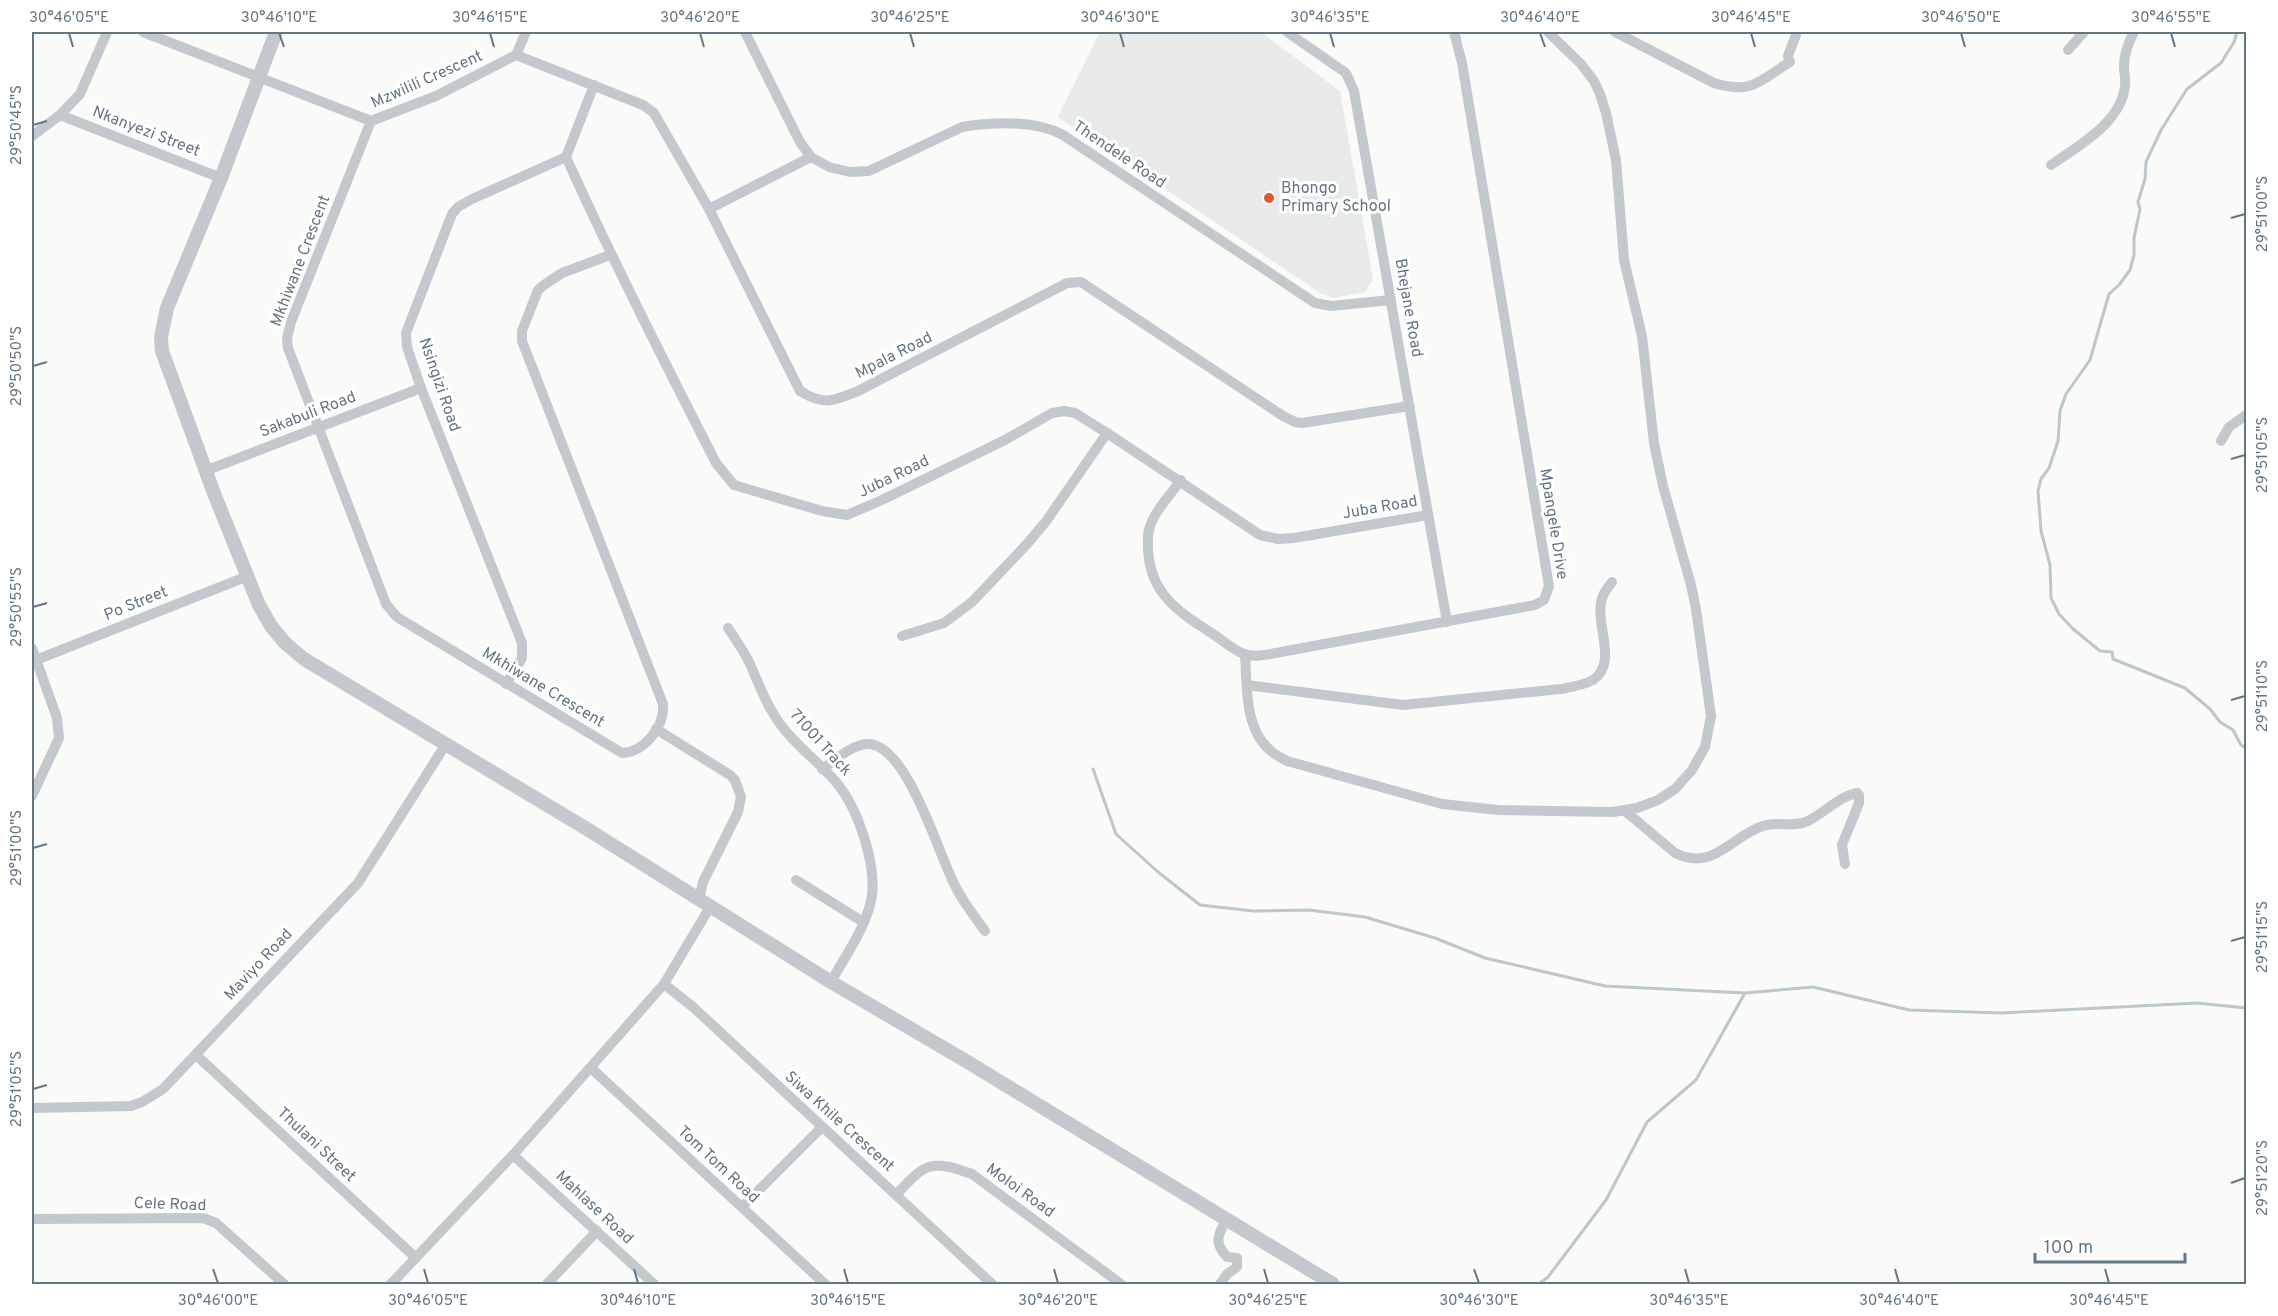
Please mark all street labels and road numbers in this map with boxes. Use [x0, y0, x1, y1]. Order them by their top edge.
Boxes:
street label: Mzwilili Crescent [368, 46, 486, 114]
street label: Nkanyezi Street [89, 102, 203, 162]
street label: Thendele Road [1069, 117, 1169, 193]
street label: Mkhiwane Crescent [267, 192, 335, 330]
street label: Bhejane Road [1389, 257, 1427, 359]
street label: Mpala Road [852, 328, 936, 384]
street label: Nsingizi Road [414, 335, 464, 435]
street label: Sakabuli Road [257, 387, 359, 443]
street label: Juba Road [855, 451, 933, 503]
street label: Mpangele Drive [1534, 467, 1572, 581]
street label: Juba Road [1341, 492, 1419, 524]
street label: Po Street [101, 582, 171, 626]
street label: Mkhiwane Crescent [478, 643, 608, 733]
street label: 71001 Track [785, 705, 855, 781]
street label: Maviyo Road [221, 925, 297, 1005]
street label: Siwa Khile Crescent [780, 1067, 898, 1177]
street label: Thulani Street [272, 1103, 360, 1187]
street label: Tom Tom Road [673, 1122, 763, 1208]
street label: Moloi Road [982, 1159, 1058, 1223]
street label: Mahlase Road [551, 1167, 637, 1249]
street label: Cele Road [133, 1194, 207, 1216]

